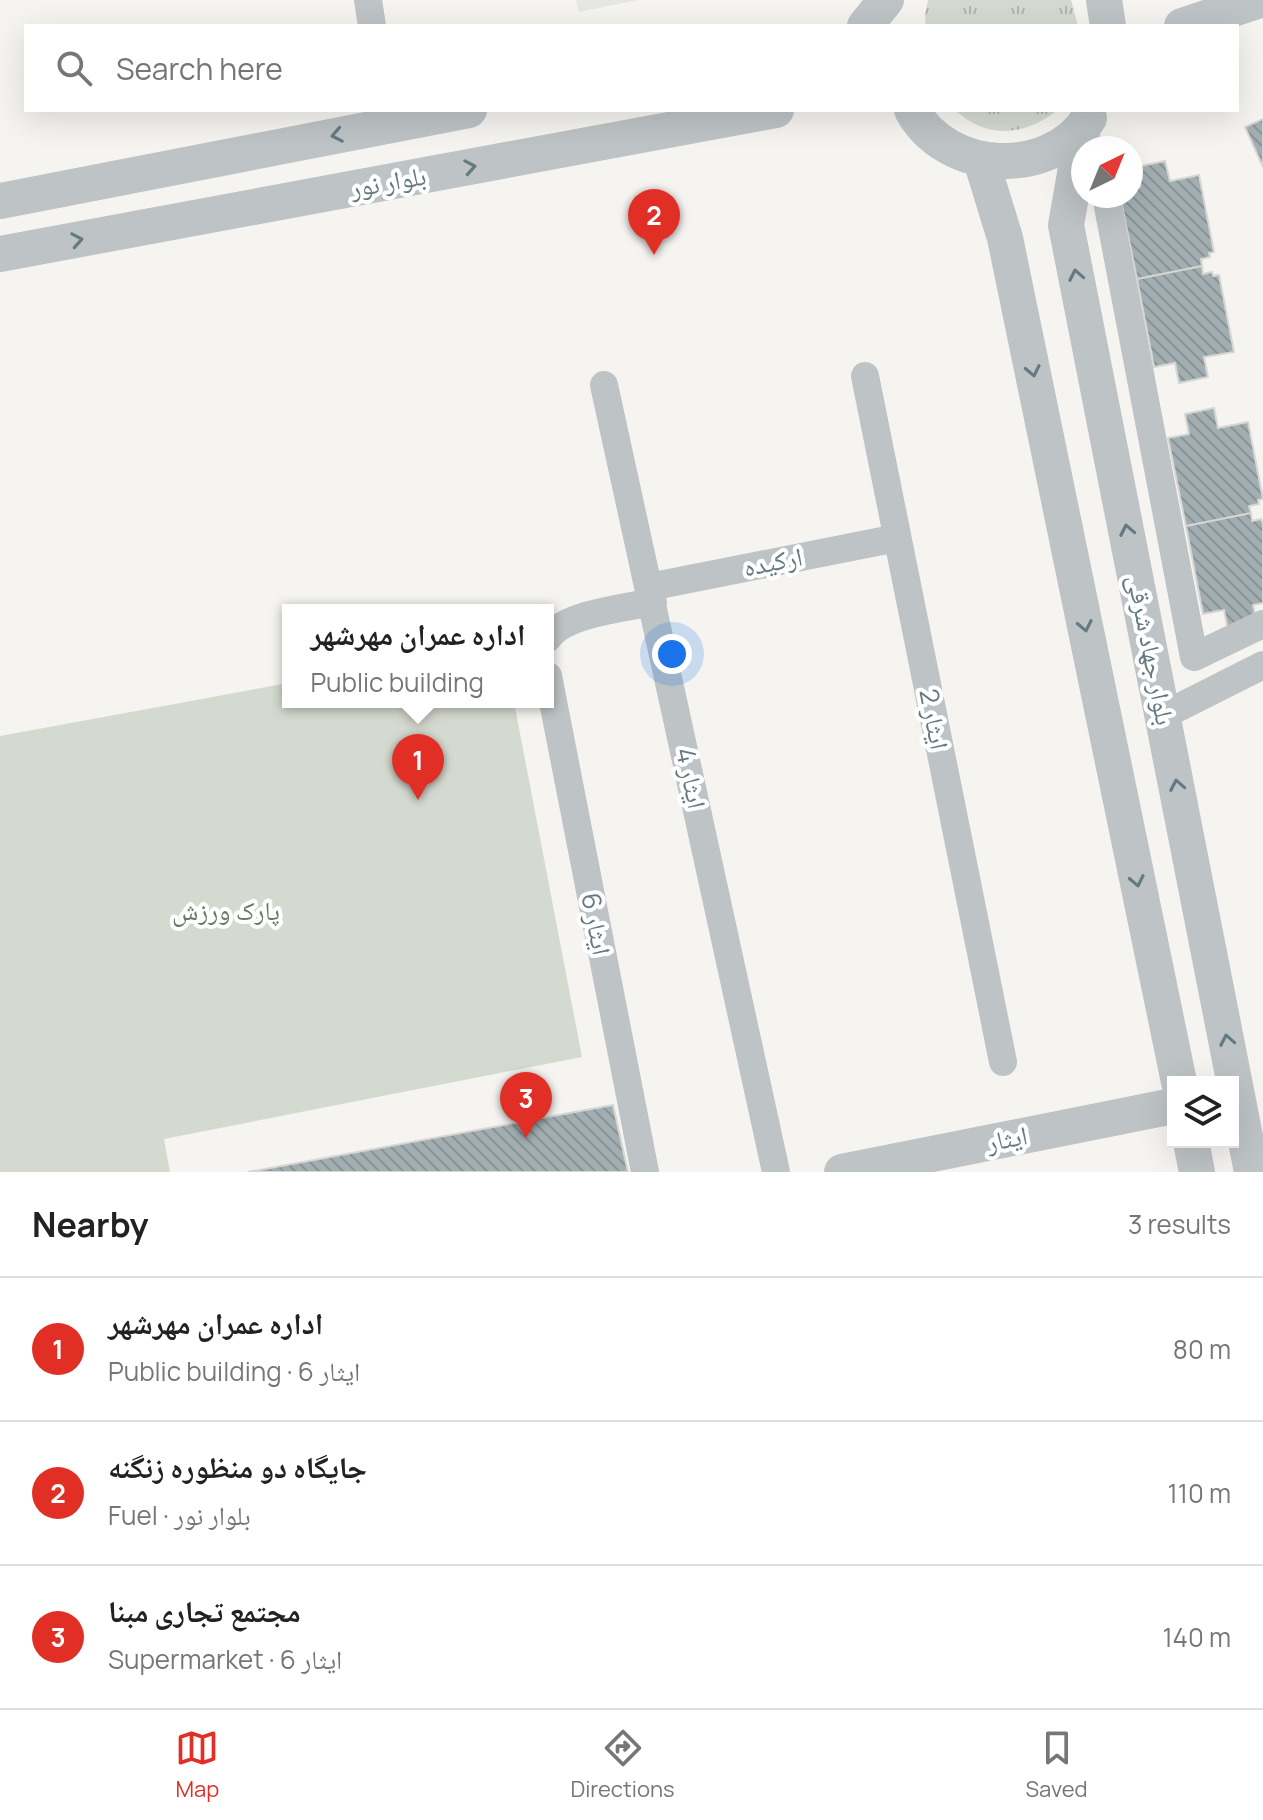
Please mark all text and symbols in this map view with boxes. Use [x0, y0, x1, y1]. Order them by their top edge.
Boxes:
search box [24, 24, 1239, 112]
icon: search [52, 46, 96, 90]
text: Search here [116, 48, 283, 89]
one-way arrow [330, 126, 344, 143]
north arrow [1071, 136, 1143, 208]
street label: بلوار نور [346, 157, 429, 206]
one-way arrow [463, 160, 477, 177]
pin: 2 [628, 189, 680, 255]
one-way arrow [70, 232, 83, 249]
one-way arrow [1068, 268, 1085, 282]
one-way arrow [1024, 364, 1041, 378]
one-way arrow [1119, 523, 1136, 537]
street label: ارکیده [740, 538, 805, 584]
street label: بلوار جهاد شرقی [1120, 572, 1184, 728]
popup [282, 604, 554, 708]
text: اداره عمران مهرشهر [310, 613, 526, 654]
one-way arrow [1076, 619, 1093, 632]
your location [652, 634, 692, 674]
text: Public building [310, 664, 484, 700]
street label: ایثار 2 [911, 685, 958, 752]
pin: 1 [392, 734, 444, 800]
street label: ایثار 4 [668, 744, 716, 812]
one-way arrow [1170, 778, 1187, 792]
one-way arrow [1128, 873, 1145, 887]
street label: ایثار 6 [573, 890, 621, 958]
park label: پارک ورزش [172, 892, 280, 928]
one-way arrow [1219, 1034, 1236, 1047]
pin: 3 [500, 1072, 552, 1138]
map controls [1167, 1076, 1239, 1148]
button: layers [1167, 1076, 1239, 1148]
street label: ایثار [982, 1116, 1030, 1160]
text: Nearby [32, 1201, 148, 1247]
text: 3 results [1128, 1206, 1231, 1242]
text: اداره عمران مهرشهر [108, 1302, 323, 1343]
text: 1 [52, 1331, 64, 1367]
text: 80 m [1173, 1331, 1231, 1367]
text: Public building · ایثار 6 [108, 1353, 360, 1389]
text: جایگاه دو منظوره زنگنه [108, 1446, 367, 1487]
text: 2 [50, 1475, 66, 1511]
text: 110 m [1168, 1475, 1231, 1511]
text: Fuel · بلوار نور [108, 1497, 251, 1533]
text: مجتمع تجاری مبنا [108, 1590, 301, 1631]
text: 3 [50, 1619, 66, 1655]
text: 140 m [1162, 1619, 1231, 1655]
text: Supermarket · ایثار 6 [108, 1641, 342, 1677]
tab: Map [175, 1726, 219, 1804]
tab: Directions [570, 1726, 675, 1804]
tab: Saved [1026, 1726, 1088, 1804]

